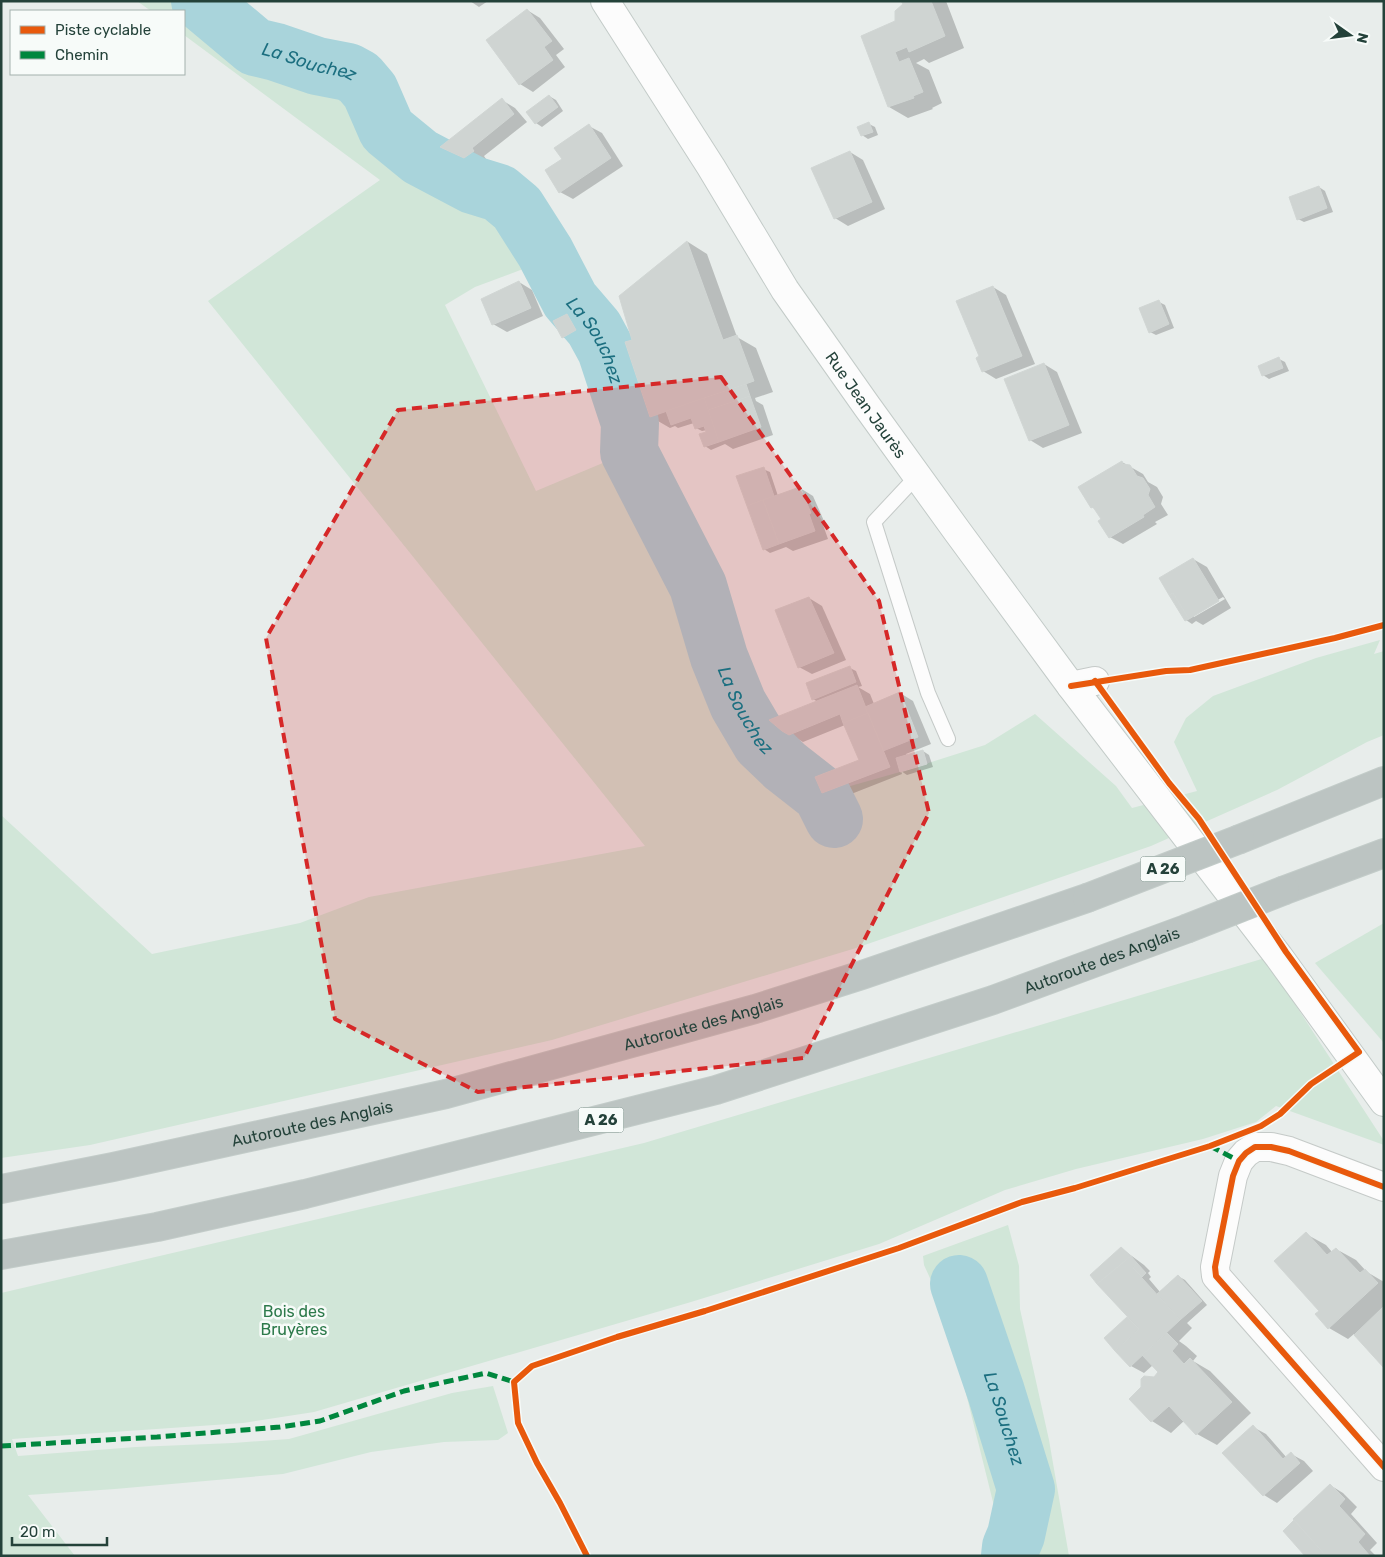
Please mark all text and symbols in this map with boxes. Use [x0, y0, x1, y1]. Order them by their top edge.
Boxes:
legend [10, 10, 185, 75]
north arrow [1325, 10, 1375, 60]
text: Piste cyclable [55, 21, 151, 39]
text: N [1353, 31, 1372, 45]
water label: La Souchez [260, 38, 361, 86]
text: Chemin [55, 46, 109, 64]
water label: La Souchez [561, 292, 627, 387]
street label: Rue Jean Jaurès [822, 348, 911, 462]
water label: La Souchez [713, 663, 778, 760]
road number: A 26 [1140, 856, 1186, 882]
street label: Autoroute des Anglais [1021, 923, 1182, 997]
street label: Autoroute des Anglais [622, 991, 785, 1054]
street label: Autoroute des Anglais [230, 1096, 395, 1150]
road number: A 26 [578, 1108, 624, 1132]
park label: Bois des Bruyères [261, 1302, 327, 1339]
water label: La Souchez [979, 1369, 1029, 1468]
scale bar [12, 1514, 108, 1546]
text: 20 m [20, 1523, 55, 1541]

